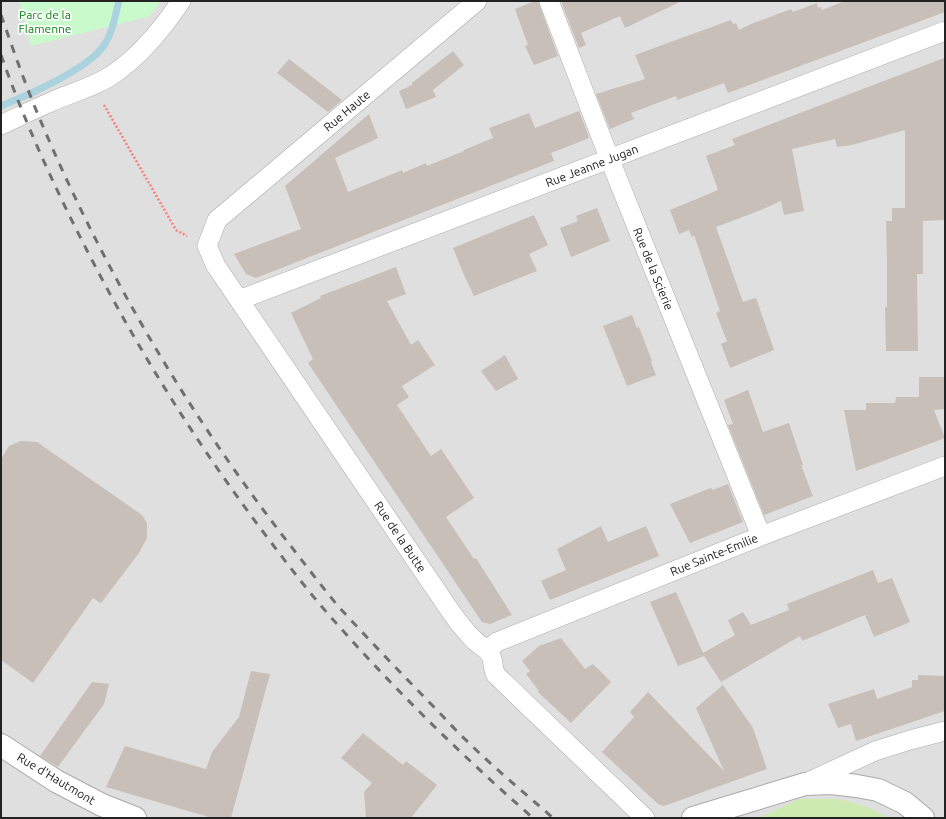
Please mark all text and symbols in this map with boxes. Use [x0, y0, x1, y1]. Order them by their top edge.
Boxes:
park label: Parc de la Flamenne [19, 8, 71, 35]
street label: Rue Haute [321, 88, 372, 134]
street label: Rue Jeanne Jugan [544, 142, 640, 189]
street label: Rue de la Scierie [631, 226, 676, 312]
street label: Rue de la Butte [372, 499, 429, 575]
street label: Rue Sainte-Emilie [668, 531, 760, 578]
street label: Rue d'Hautmont [15, 750, 98, 807]

